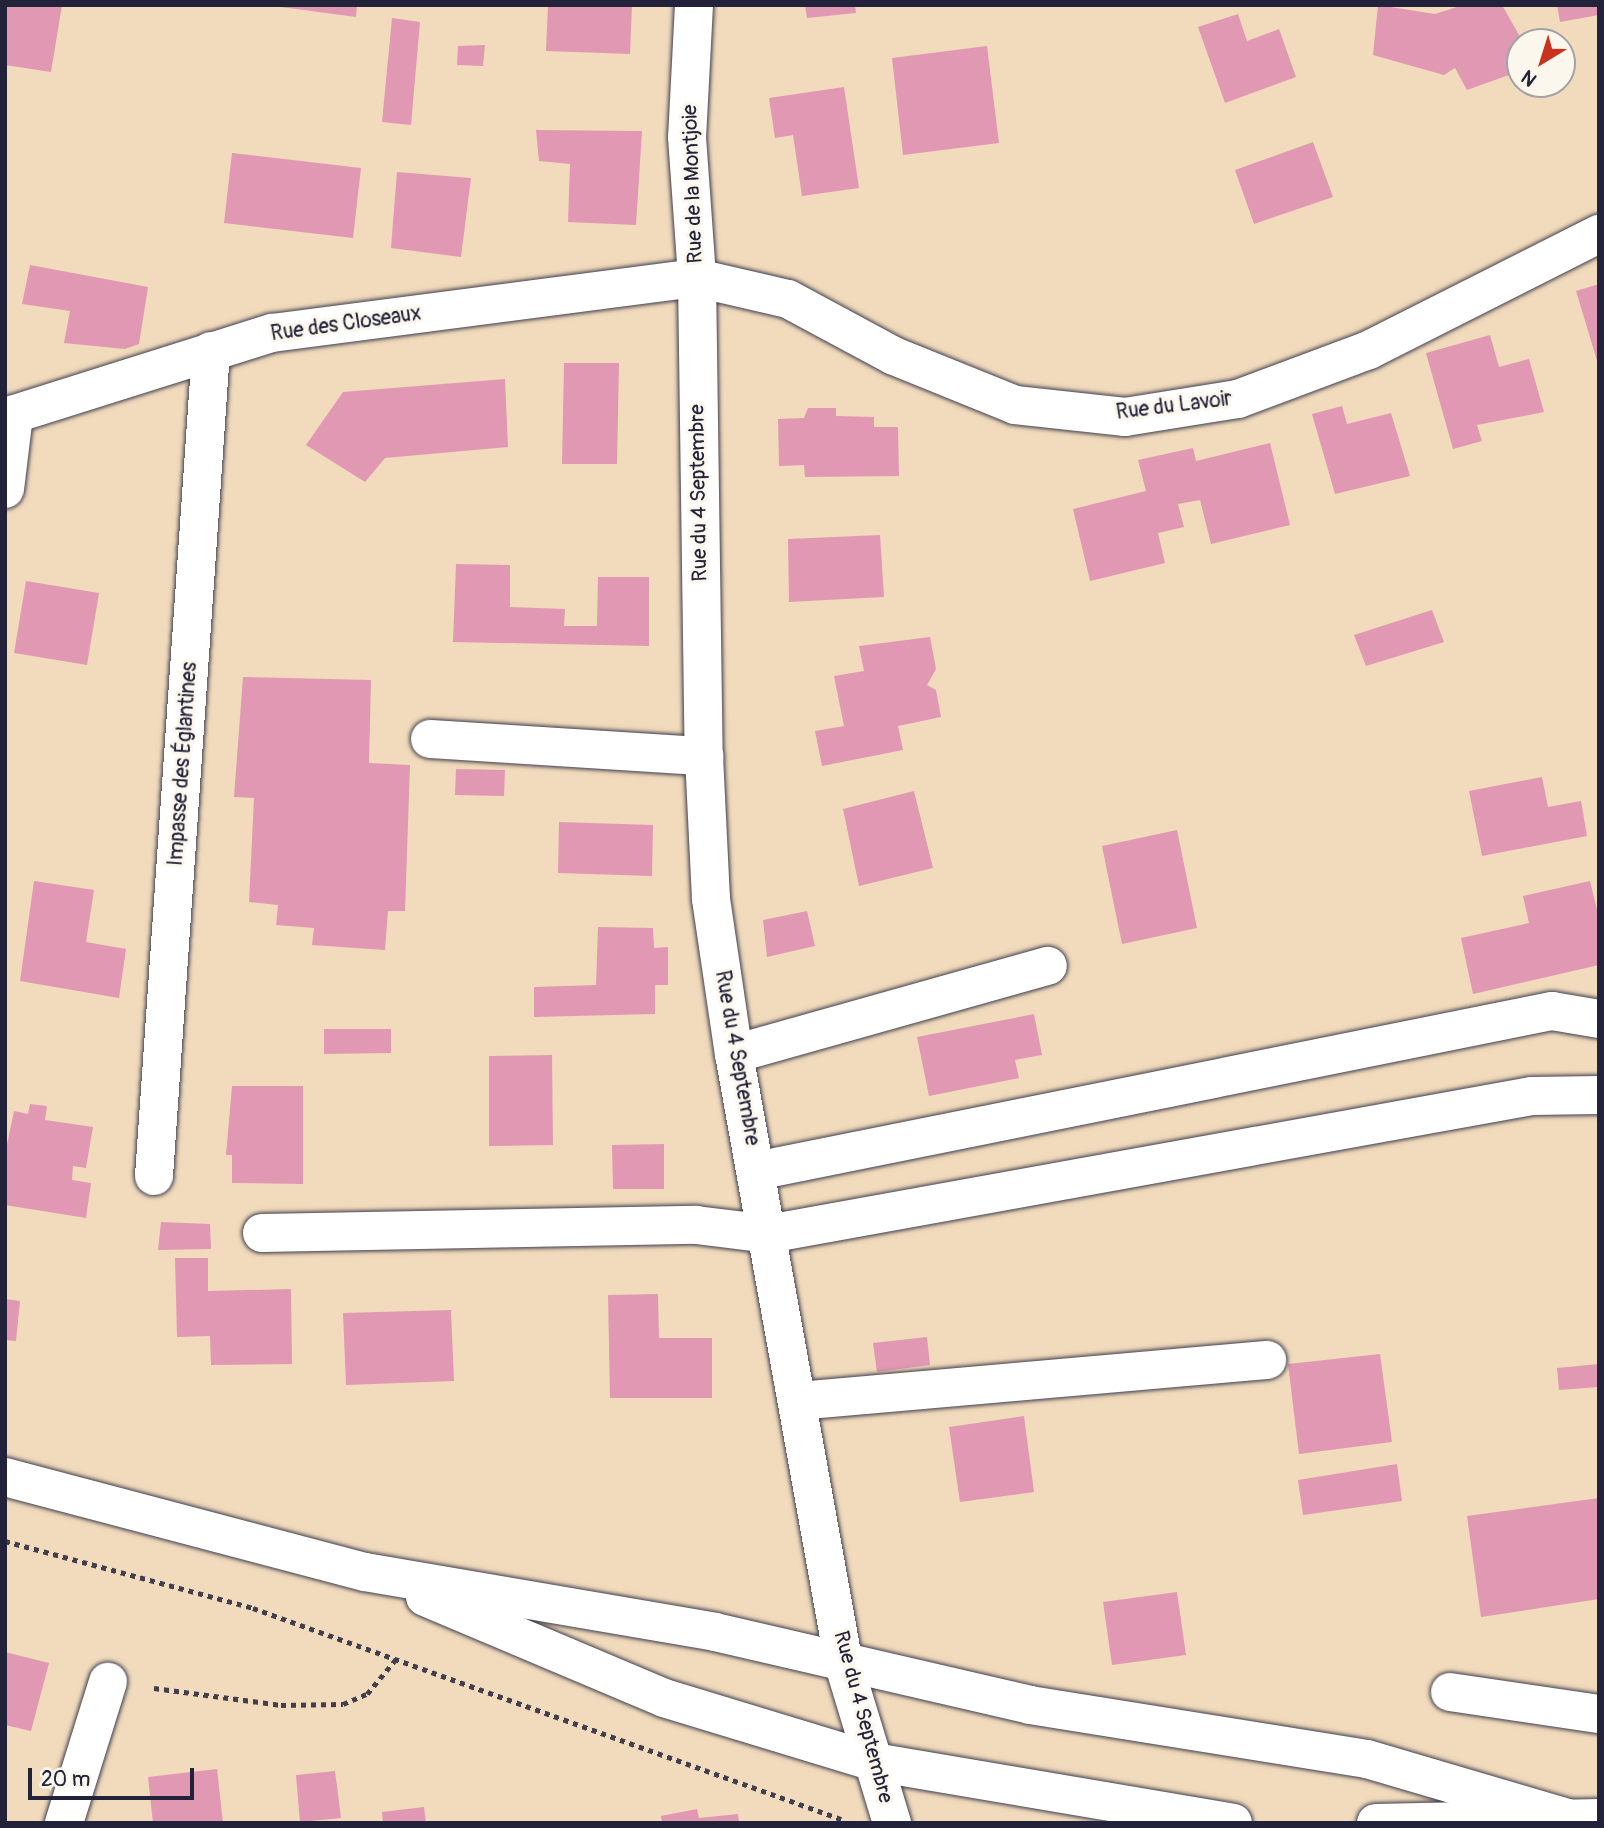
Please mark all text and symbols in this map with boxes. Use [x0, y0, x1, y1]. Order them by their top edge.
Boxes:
north arrow [1506, 28, 1576, 98]
text: N [1517, 65, 1542, 91]
street label: Rue de la Montjoie [678, 104, 708, 264]
street label: Rue des Closeaux [269, 301, 423, 347]
street label: Rue du Lavoir [1115, 386, 1233, 426]
street label: Rue du 4 Septembre [685, 404, 713, 582]
street label: Impasse des Églantines [163, 661, 203, 867]
street label: Rue du 4 Septembre [709, 969, 765, 1147]
street label: Rue du 4 Septembre [828, 1628, 898, 1806]
scale bar [32, 1755, 198, 1799]
text: 20 m [41, 1766, 90, 1793]

